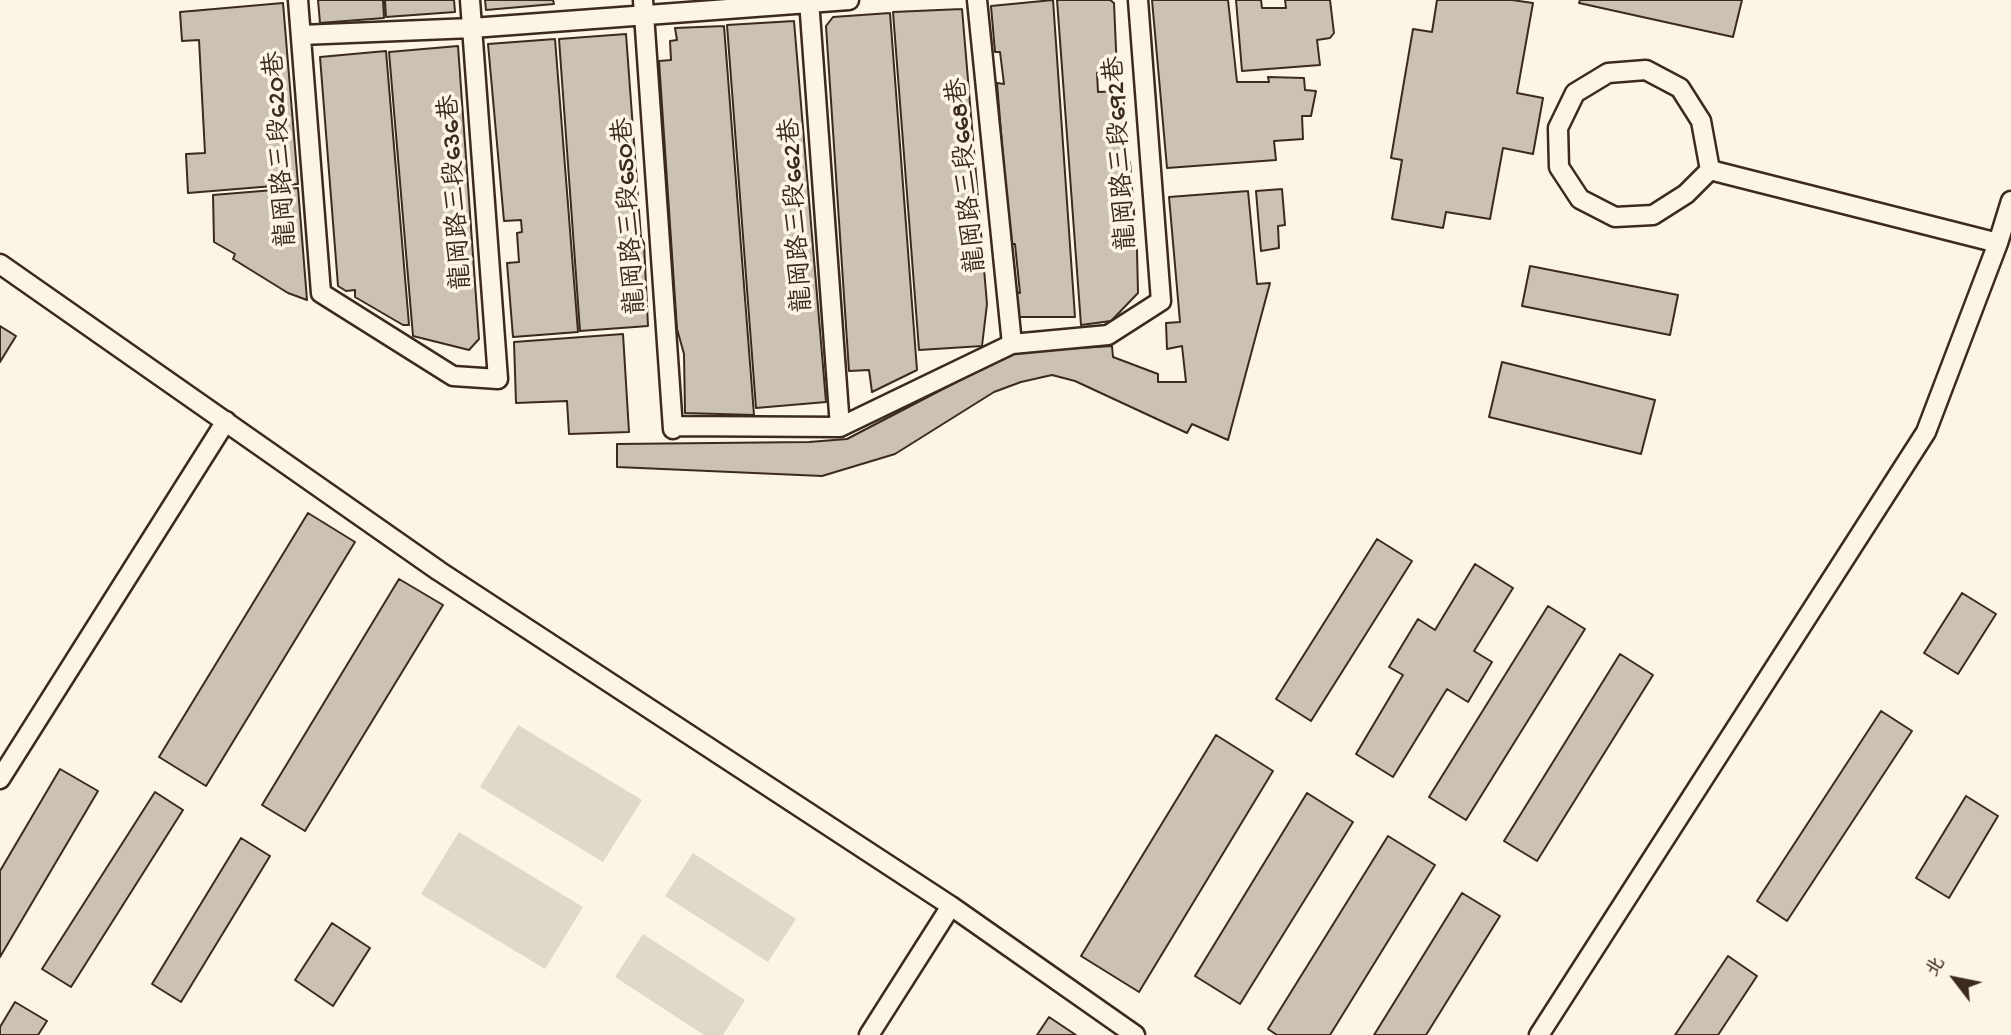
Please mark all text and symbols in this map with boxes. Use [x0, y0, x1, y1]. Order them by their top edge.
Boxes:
street label: 龍岡路三段620巷 [261, 50, 305, 248]
street label: 龍岡路三段692巷 [1101, 55, 1145, 251]
street label: 龍岡路三段668巷 [943, 76, 995, 274]
street label: 龍岡路三段636巷 [436, 93, 480, 291]
street label: 龍岡路三段650巷 [610, 116, 654, 316]
street label: 龍岡路三段662巷 [777, 117, 821, 313]
north arrow [1920, 944, 1990, 1014]
text: 北 [1922, 953, 1952, 982]

